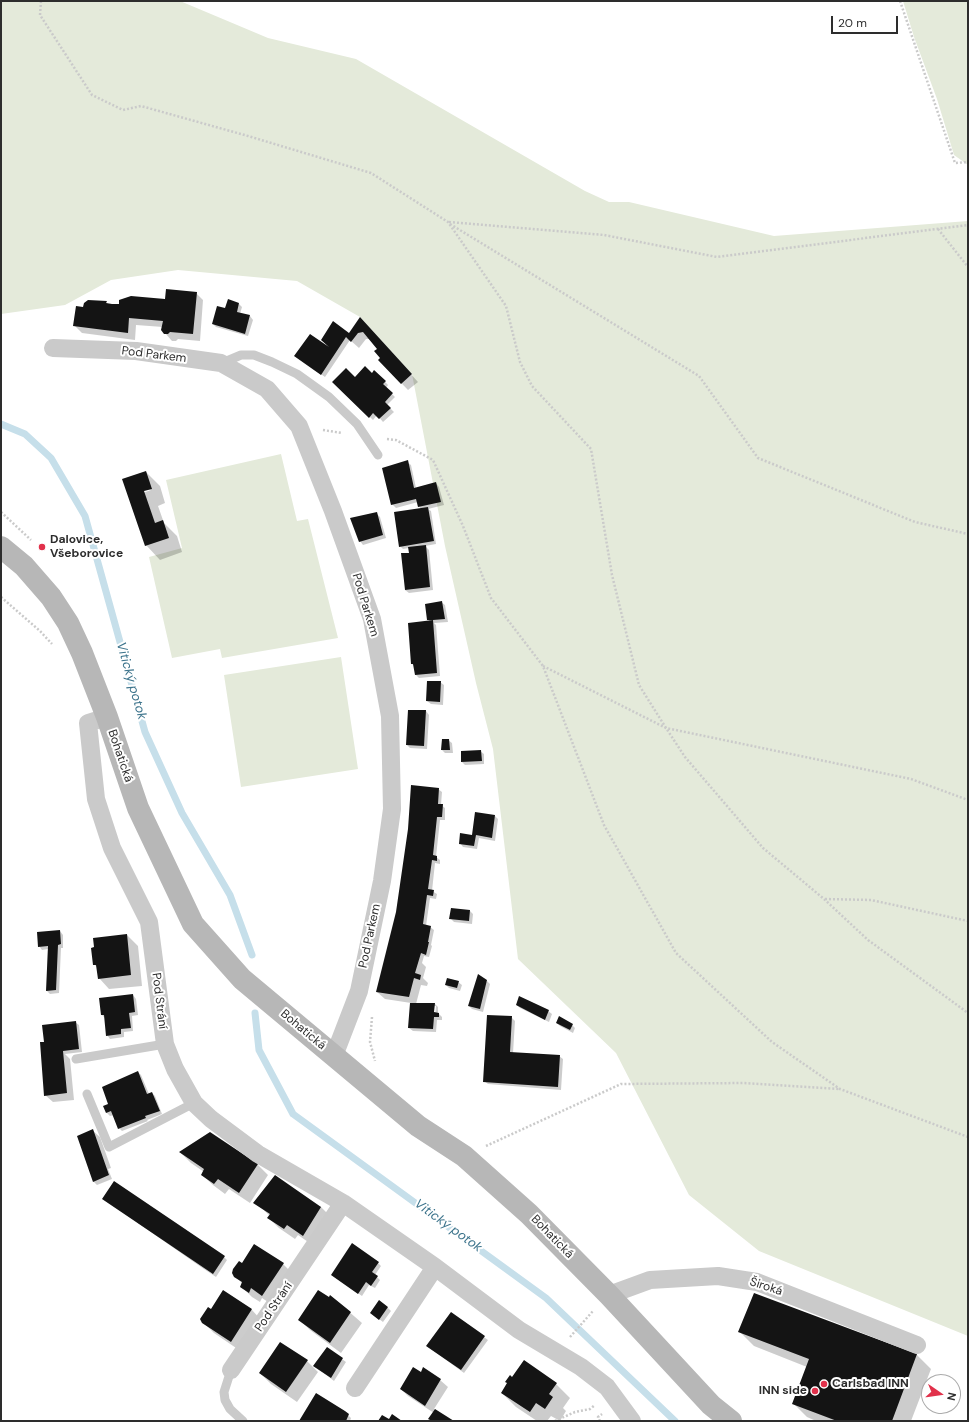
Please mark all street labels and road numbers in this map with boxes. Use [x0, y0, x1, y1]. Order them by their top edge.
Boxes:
street label: Pod Parkem [121, 344, 187, 366]
street label: Pod Parkem [349, 572, 381, 638]
street label: Bohatická [104, 728, 136, 784]
street label: Pod Parkem [356, 903, 384, 969]
street label: Pod Strání [148, 972, 170, 1030]
street label: Bohatická [277, 1007, 329, 1053]
street label: Bohatická [528, 1212, 576, 1262]
street label: Široká [748, 1275, 784, 1299]
street label: Pod Strání [252, 1279, 296, 1335]

